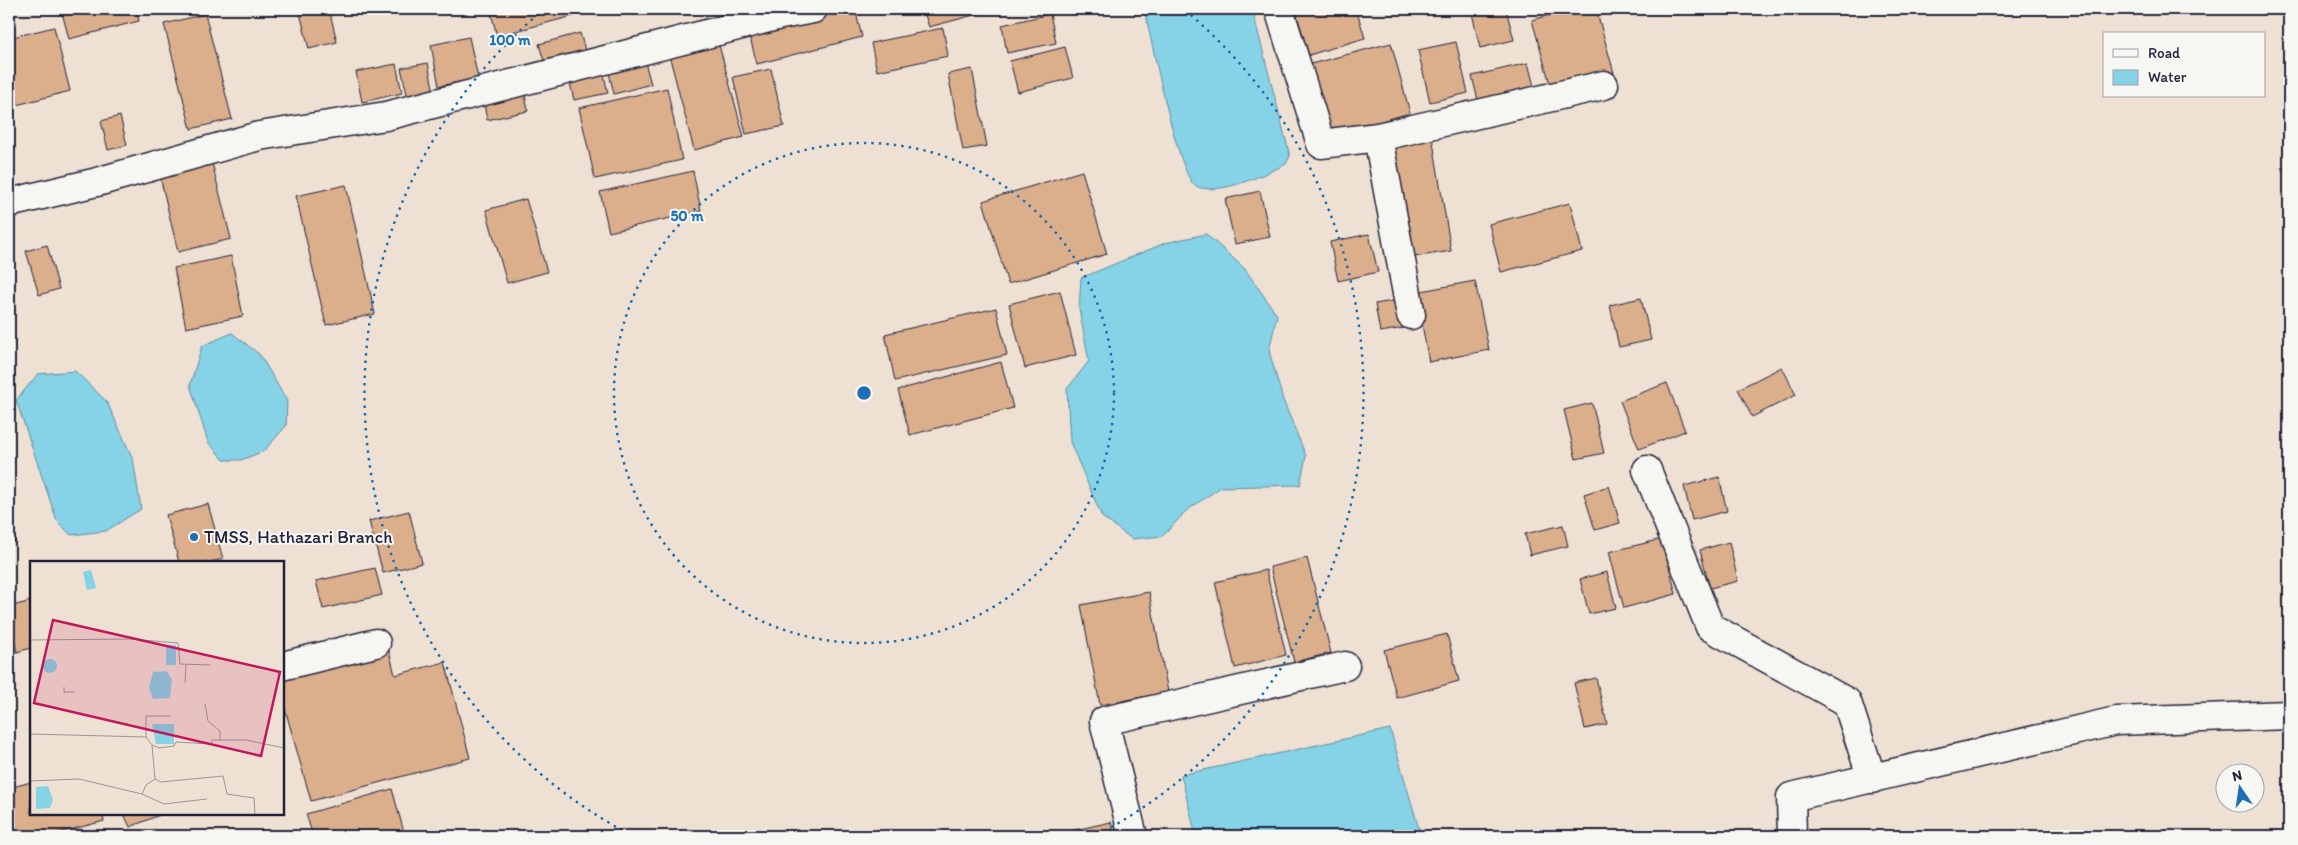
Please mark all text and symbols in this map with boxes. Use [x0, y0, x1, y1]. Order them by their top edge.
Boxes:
text: 100 m [489, 31, 531, 49]
legend [2103, 32, 2266, 98]
text: Road [2148, 44, 2181, 62]
text: Water [2148, 68, 2187, 86]
text: 50 m [670, 207, 704, 225]
centre of rings [855, 384, 873, 402]
place label: TMSS, Hathazari Branch [204, 526, 392, 548]
marker: TMSS, Hathazari Branch [188, 531, 200, 543]
inset map [30, 561, 284, 815]
north arrow [2216, 762, 2266, 812]
text: N [2231, 766, 2244, 785]

